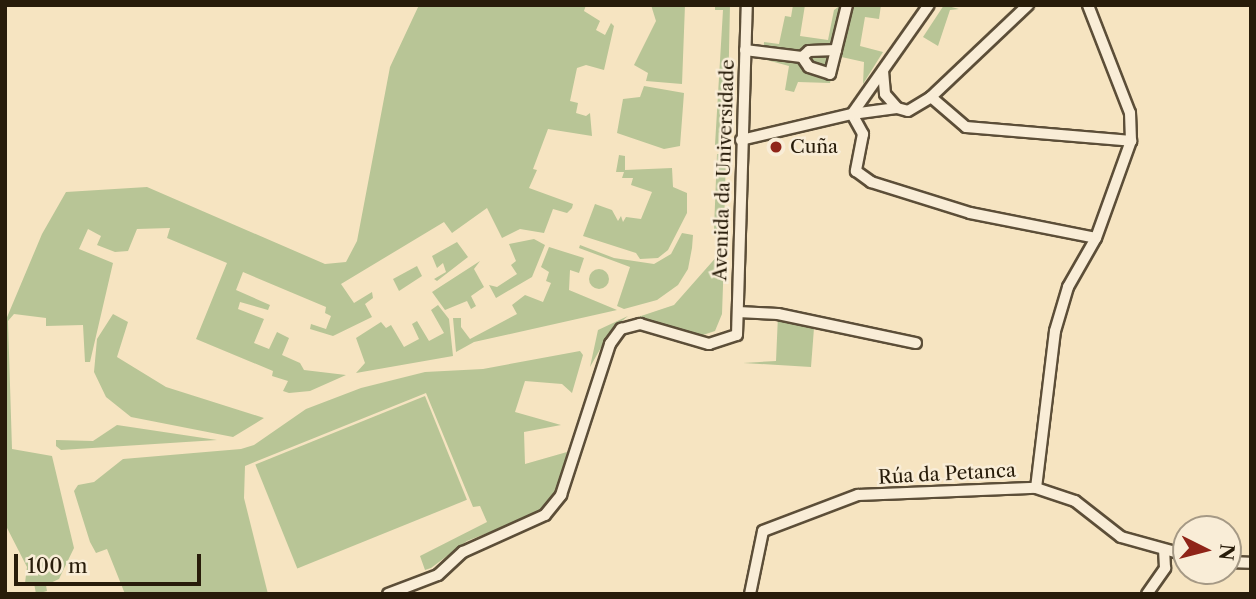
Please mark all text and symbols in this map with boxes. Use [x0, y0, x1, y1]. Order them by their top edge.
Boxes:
street label: Avenida da Universidade [709, 59, 739, 281]
place label: Cuña [790, 136, 838, 158]
marker: Cuña [768, 139, 784, 155]
street label: Rúa da Petanca [877, 459, 1017, 489]
north arrow [1172, 515, 1242, 585]
scale bar [18, 540, 205, 584]
text: N [1214, 543, 1239, 561]
text: 100 m [27, 553, 88, 578]

